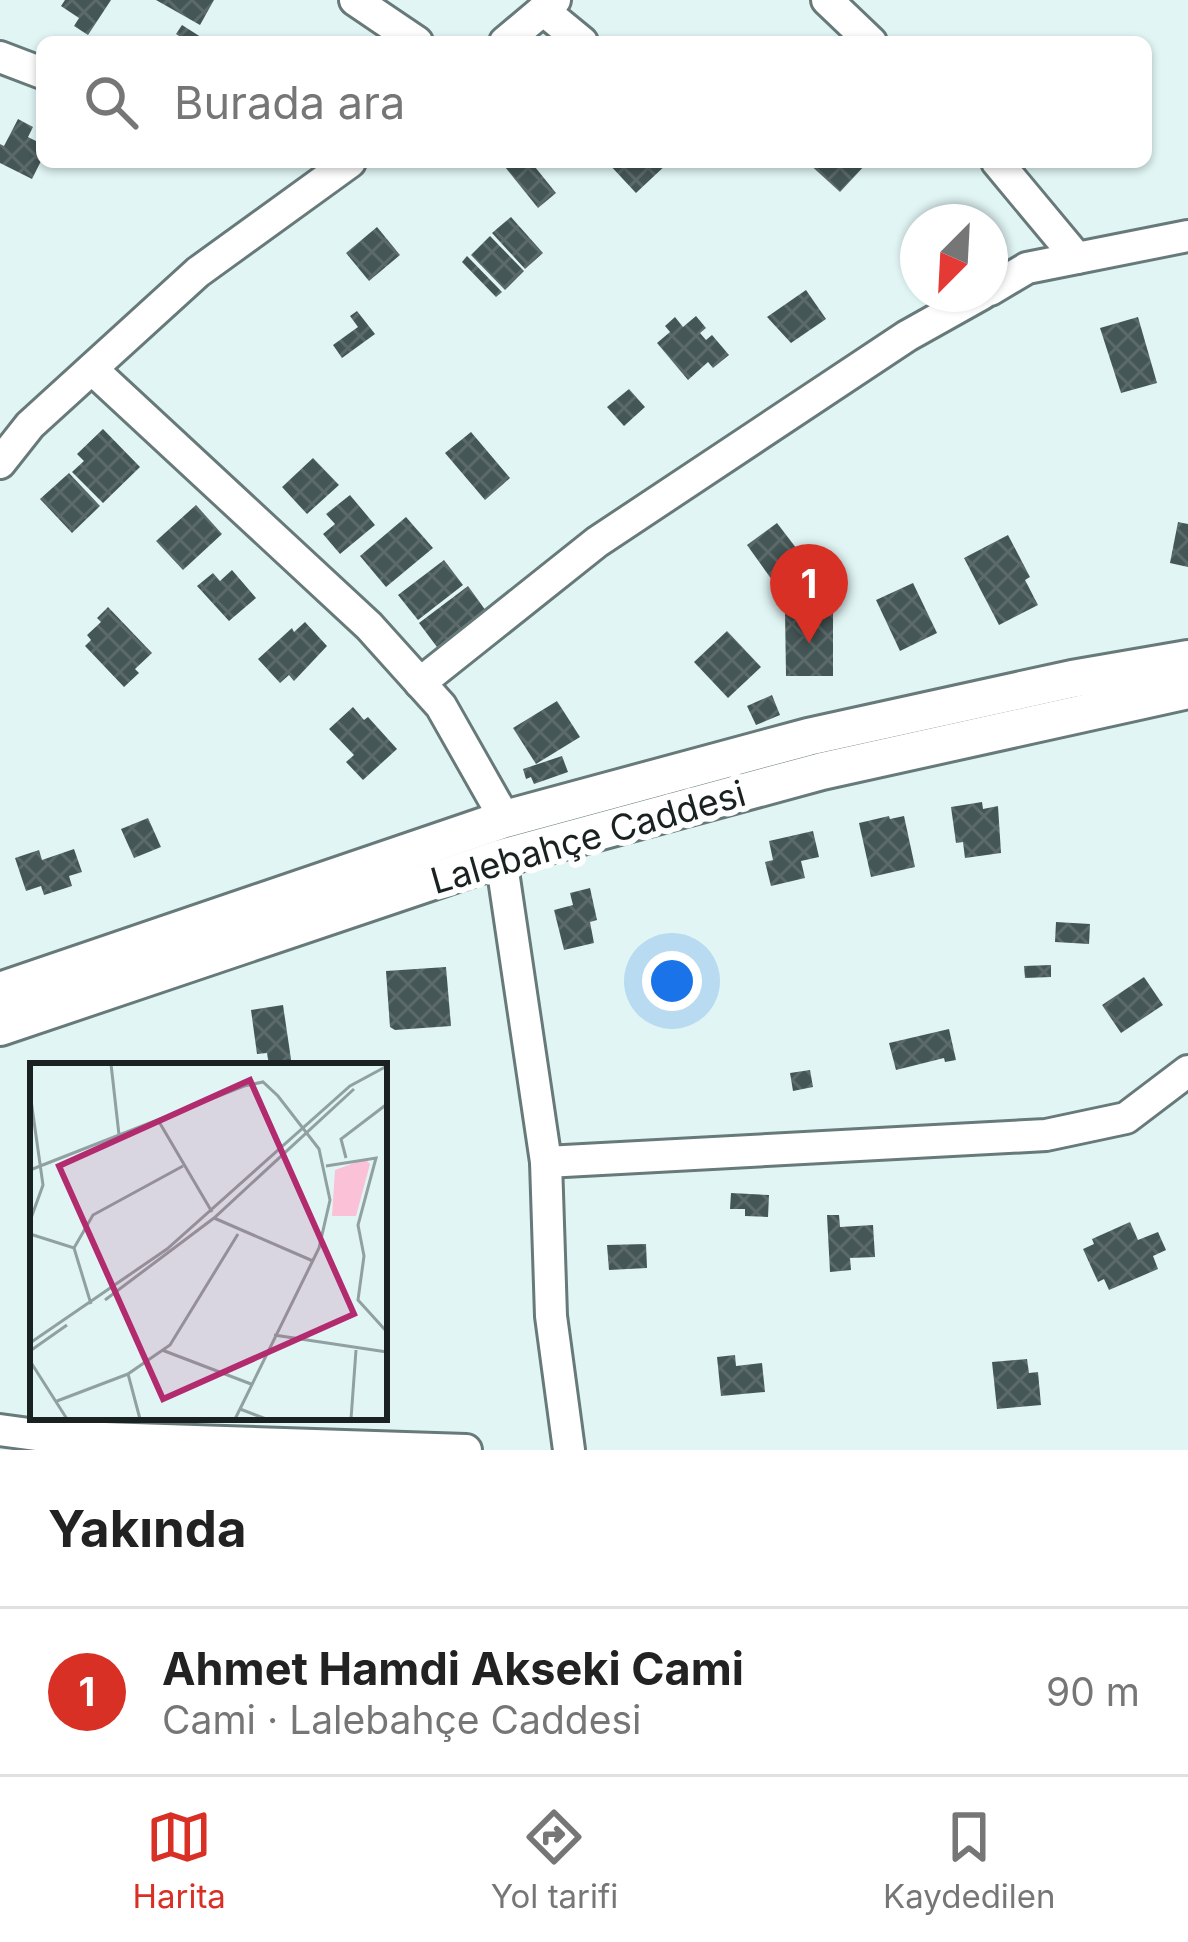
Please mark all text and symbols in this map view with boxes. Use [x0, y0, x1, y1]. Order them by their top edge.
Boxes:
search box [36, 36, 1152, 168]
icon: search [78, 69, 144, 135]
text: Burada ara [174, 75, 405, 130]
north arrow [900, 204, 1008, 312]
pin: 1 [770, 544, 848, 643]
street label: Lalebahçe Caddesi [426, 771, 750, 903]
your location [642, 951, 702, 1011]
inset map [30, 1063, 387, 1420]
text: Yakında [48, 1498, 247, 1559]
text: Ahmet Hamdi Akseki Cami [162, 1641, 744, 1696]
text: 1 [79, 1668, 95, 1715]
text: 90 m [1046, 1668, 1140, 1715]
text: Cami · Lalebahçe Caddesi [162, 1696, 641, 1743]
tab: Harita [132, 1804, 226, 1916]
tab: Yol tarifi [491, 1804, 618, 1916]
tab: Kaydedilen [883, 1804, 1056, 1916]

